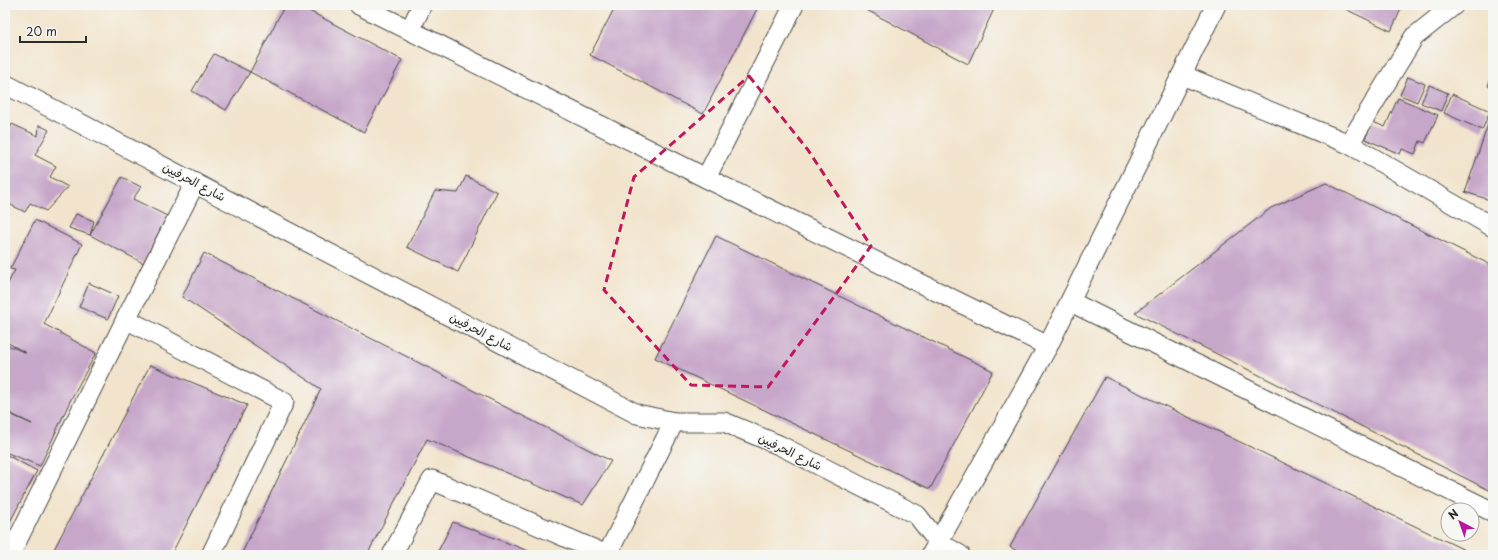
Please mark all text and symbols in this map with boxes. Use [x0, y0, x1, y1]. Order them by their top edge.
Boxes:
scale bar [20, 18, 86, 44]
text: 20 m [26, 22, 57, 40]
street label: شارع الحرفيين [159, 157, 229, 206]
street label: شارع الحرفيين [446, 307, 516, 356]
street label: شارع الحرفيين [755, 428, 825, 475]
north arrow [1440, 502, 1480, 542]
text: N [1444, 505, 1462, 523]

